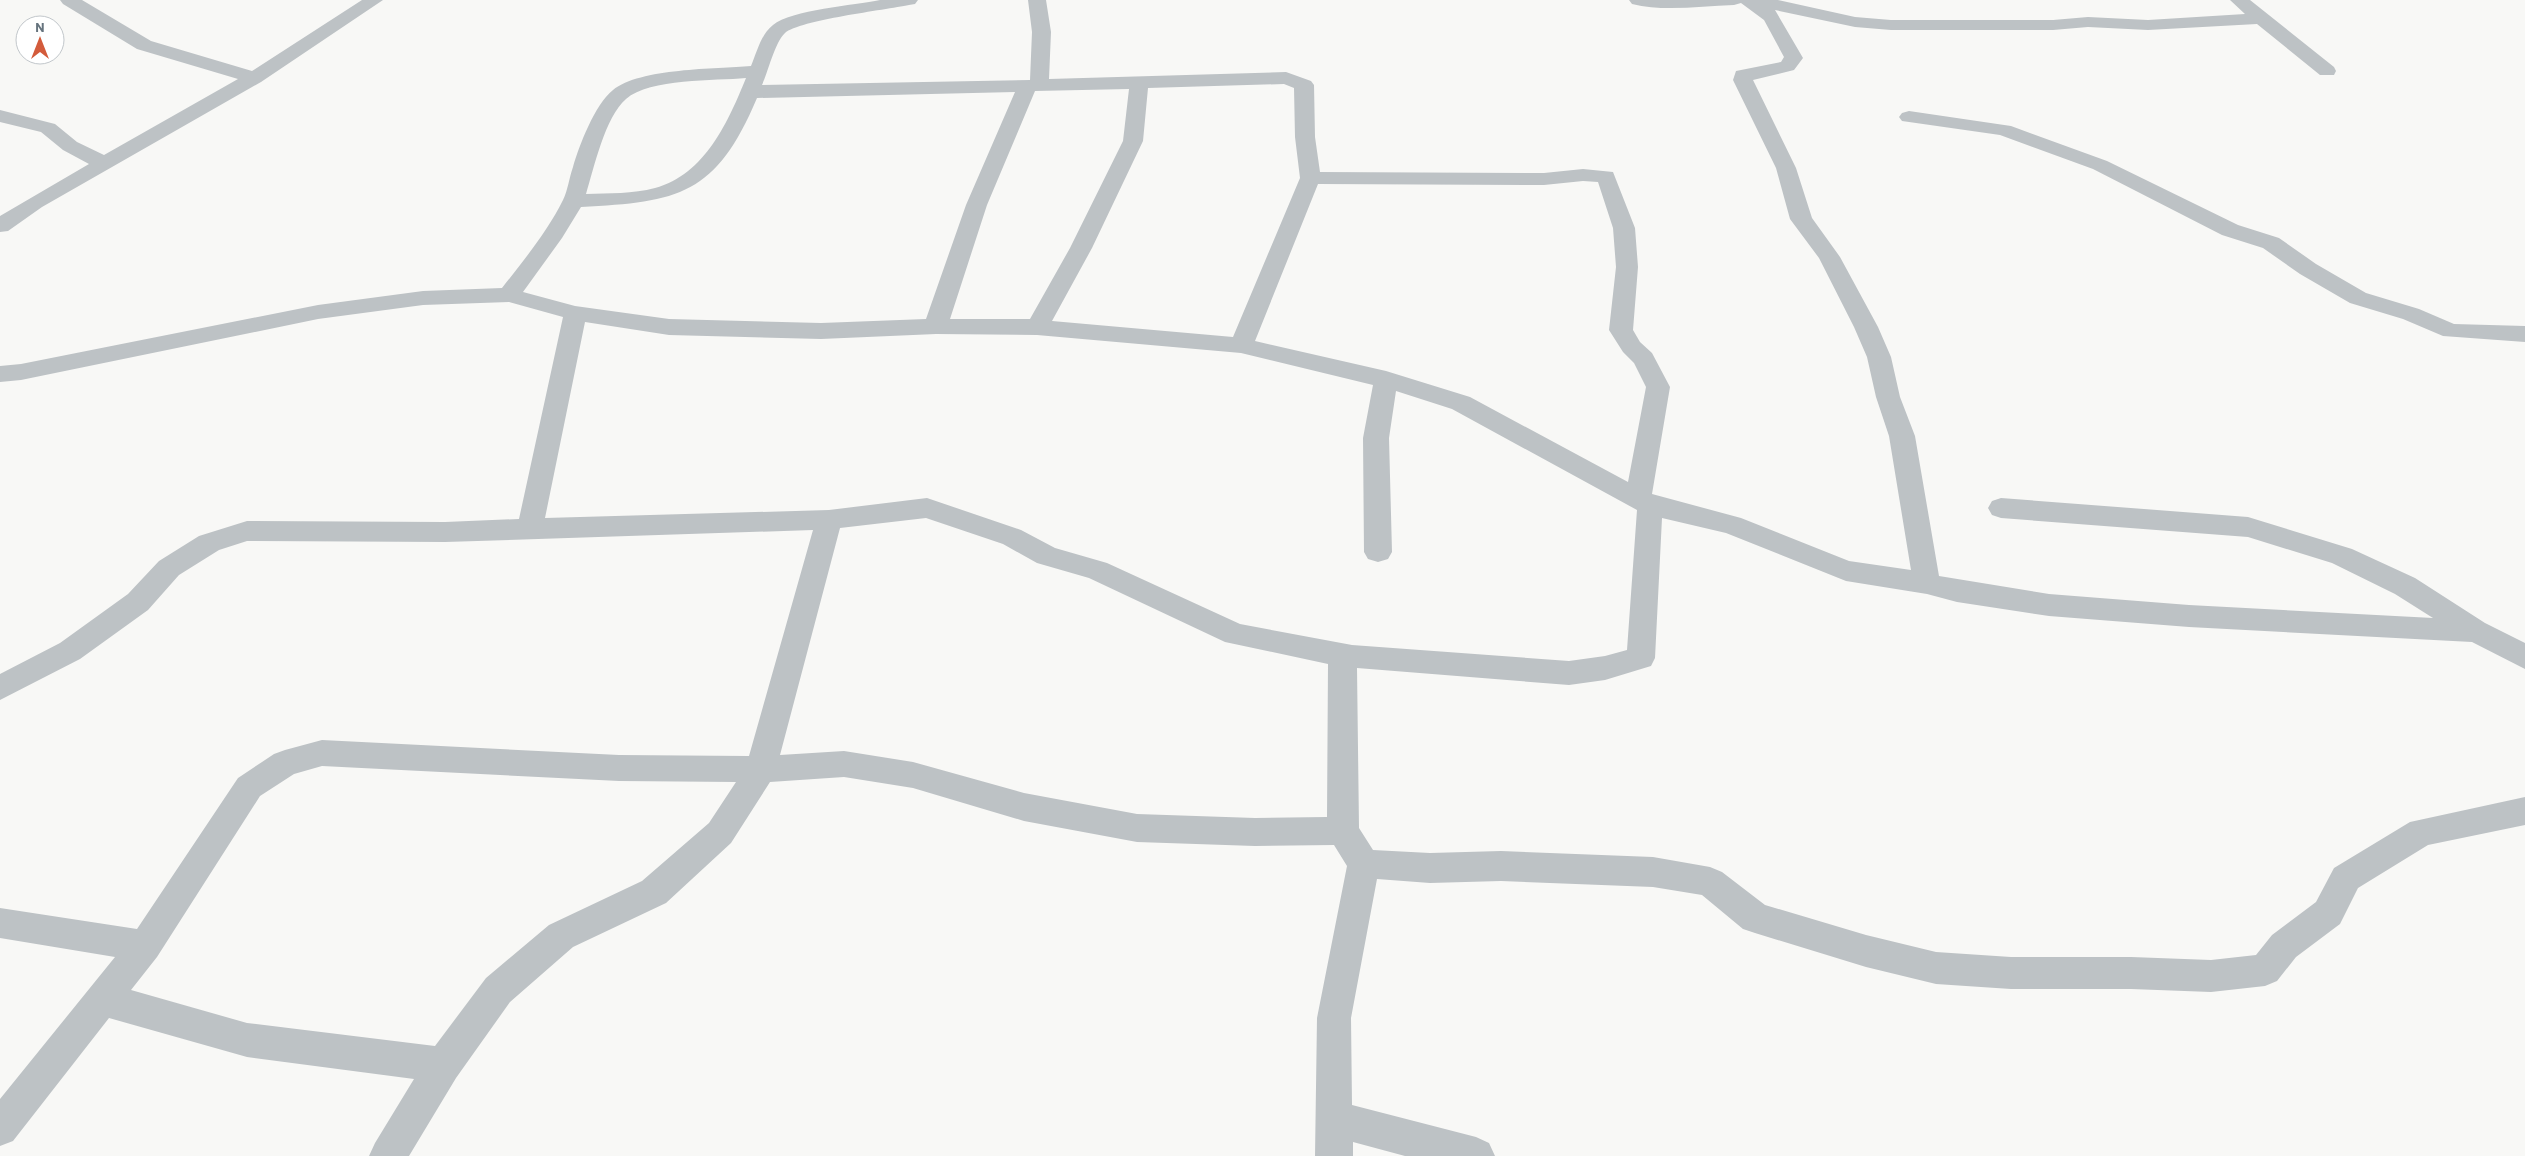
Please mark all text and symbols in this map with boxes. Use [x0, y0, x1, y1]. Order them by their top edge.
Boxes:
north arrow [15, 15, 65, 65]
text: N [35, 18, 45, 35]

